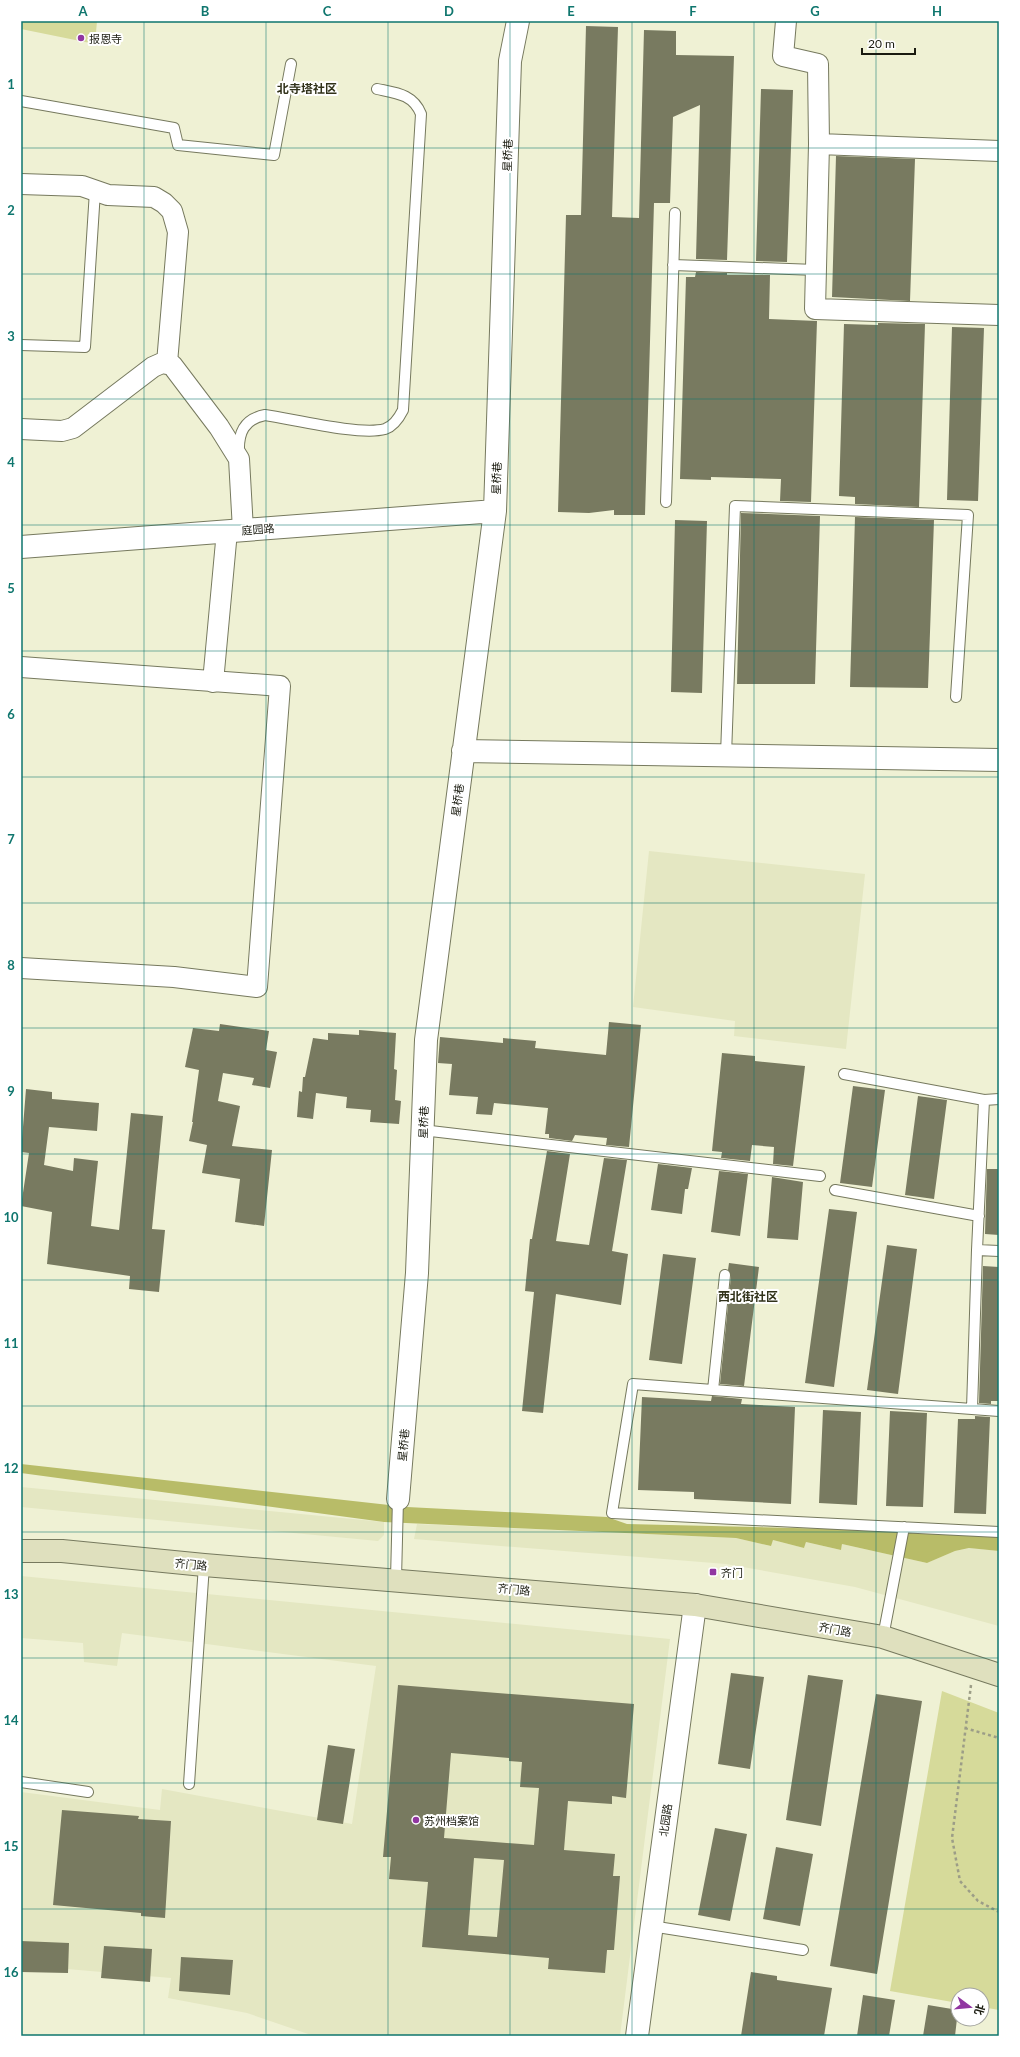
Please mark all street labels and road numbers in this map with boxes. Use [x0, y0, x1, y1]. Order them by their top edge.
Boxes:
street label: 星桥巷 [500, 138, 514, 172]
street label: 星桥巷 [489, 461, 503, 495]
street label: 庭园路 [241, 521, 275, 537]
street label: 星桥巷 [449, 783, 465, 817]
street label: 星桥巷 [416, 1105, 430, 1139]
street label: 星桥巷 [395, 1428, 411, 1462]
street label: 齐门路 [174, 1556, 208, 1572]
street label: 齐门路 [497, 1581, 531, 1597]
street label: 齐门路 [818, 1620, 852, 1638]
street label: 北园路 [656, 1803, 674, 1837]

